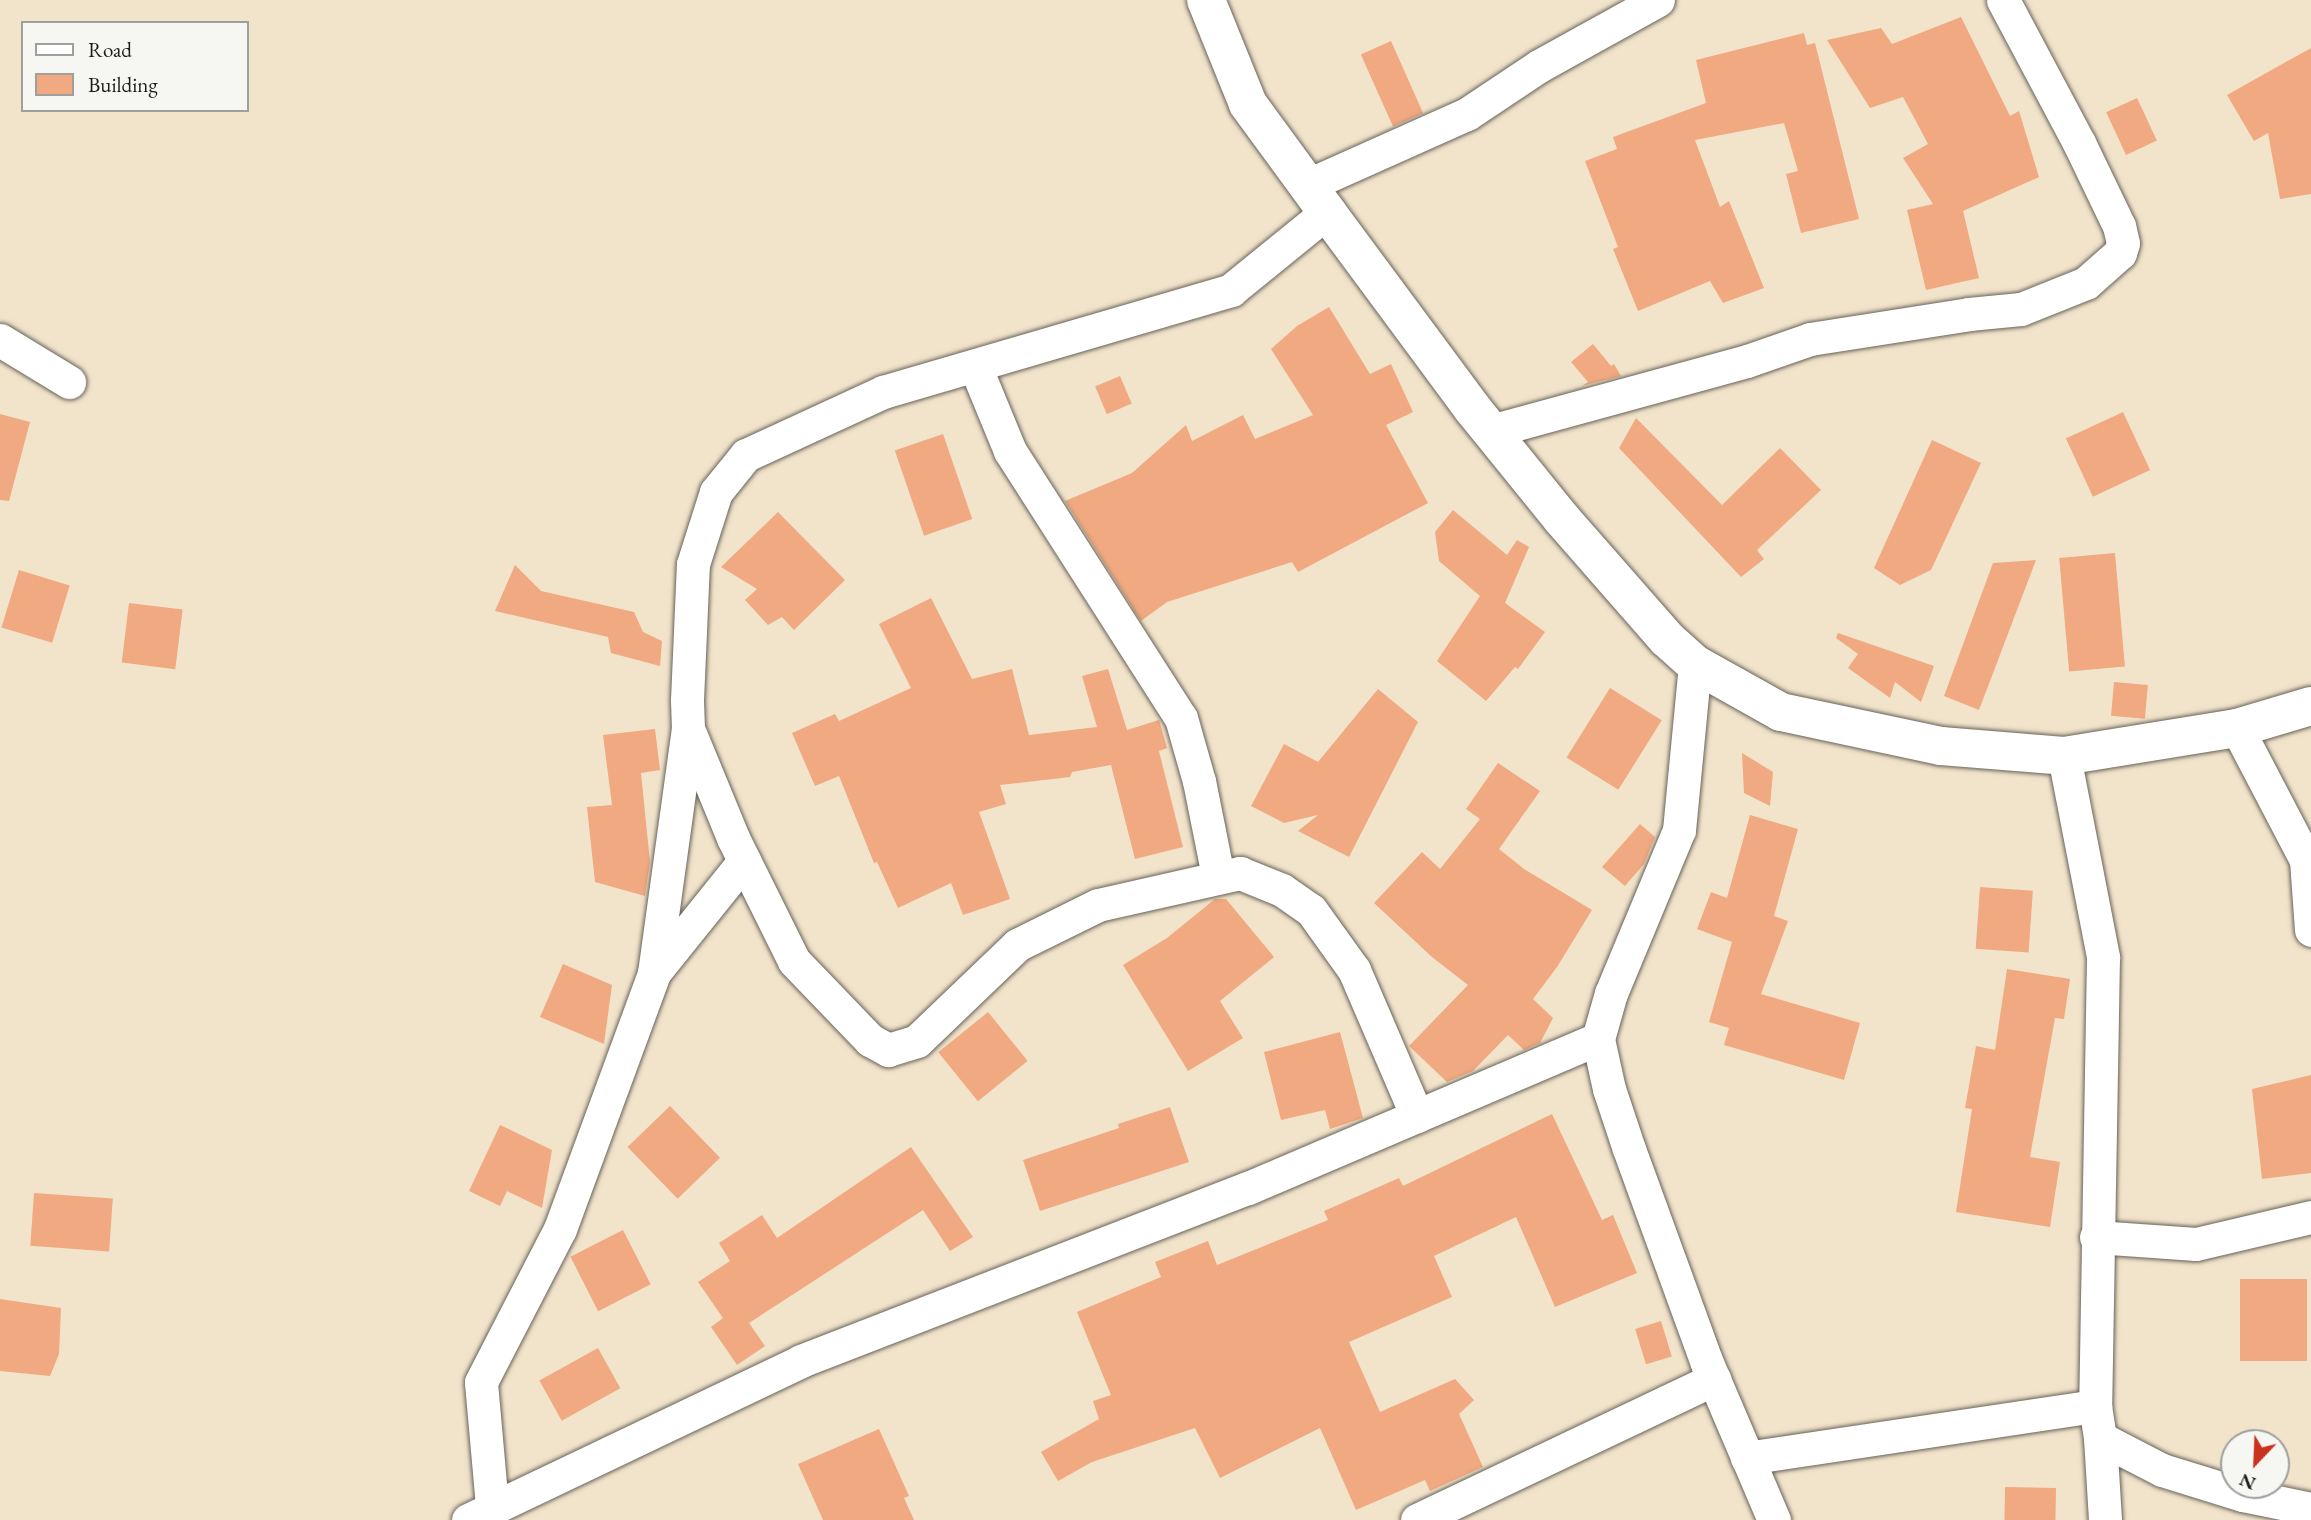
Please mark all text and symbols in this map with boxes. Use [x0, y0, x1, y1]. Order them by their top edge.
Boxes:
legend [21, 21, 248, 112]
text: Road [88, 36, 132, 63]
text: Building [88, 71, 158, 98]
north arrow [2220, 1429, 2290, 1499]
text: N [2235, 1467, 2259, 1496]

